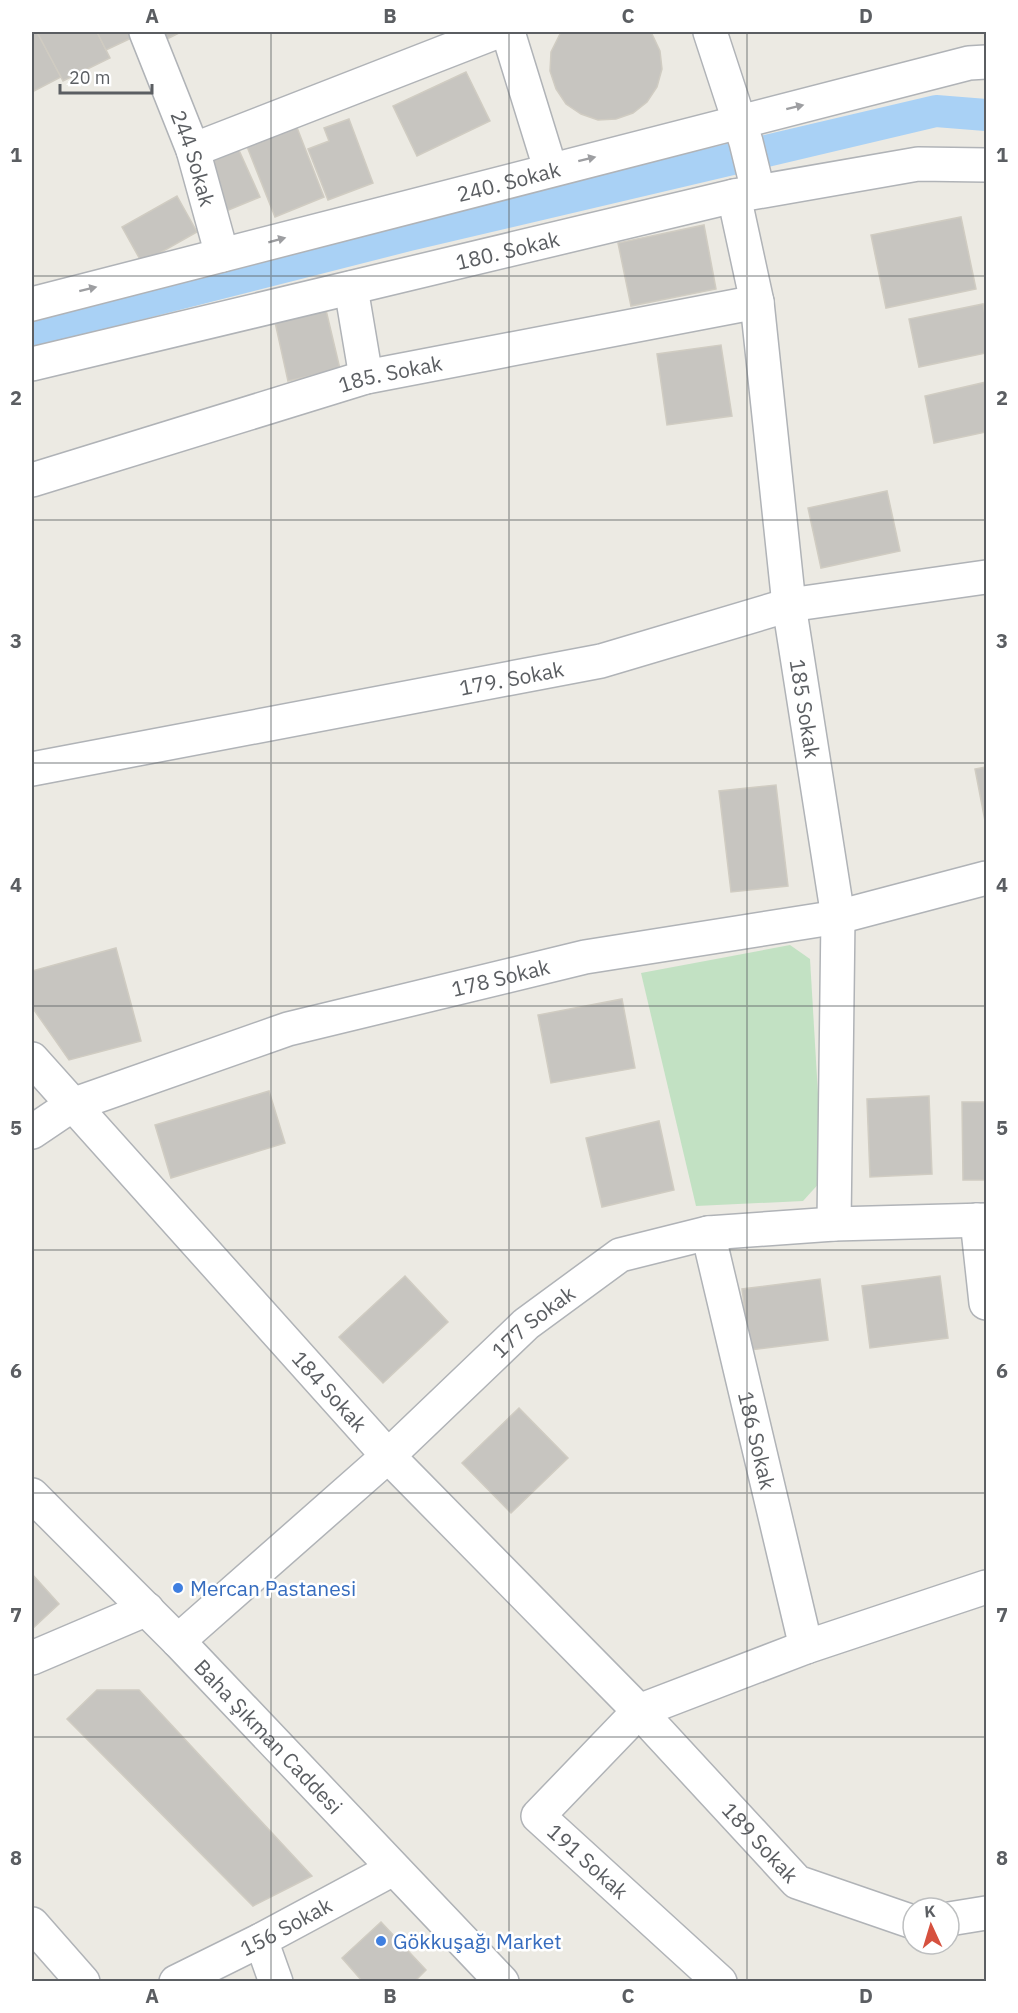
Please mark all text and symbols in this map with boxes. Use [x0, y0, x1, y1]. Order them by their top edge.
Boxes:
text: A [145, 2, 159, 29]
text: B [383, 2, 397, 29]
text: C [621, 2, 635, 29]
text: D [859, 2, 873, 29]
scale bar [60, 57, 152, 95]
text: 20 m [69, 66, 111, 89]
one-way arrow [786, 101, 804, 111]
street label: 244 Sokak [164, 106, 222, 210]
text: 1 [10, 141, 22, 168]
text: 1 [996, 141, 1008, 168]
one-way arrow [578, 153, 597, 163]
street label: 240. Sokak [454, 155, 563, 208]
street label: 180. Sokak [453, 224, 562, 276]
one-way arrow [268, 235, 286, 245]
one-way arrow [79, 284, 97, 293]
street label: 185. Sokak [335, 349, 445, 399]
text: 2 [10, 384, 22, 411]
text: 2 [996, 384, 1008, 411]
text: 3 [10, 627, 22, 654]
text: 3 [996, 627, 1008, 654]
street label: 179. Sokak [457, 654, 566, 702]
street label: 185 Sokak [784, 657, 827, 760]
text: 4 [10, 871, 22, 898]
text: 4 [996, 871, 1008, 898]
street label: 178 Sokak [449, 952, 553, 1003]
text: 5 [10, 1114, 22, 1141]
text: 5 [996, 1114, 1008, 1141]
street label: 177 Sokak [485, 1279, 580, 1364]
street label: 184 Sokak [286, 1344, 374, 1438]
text: 6 [10, 1357, 22, 1384]
text: 6 [996, 1357, 1008, 1384]
street label: 186 Sokak [732, 1388, 782, 1492]
place label: Mercan Pastanesi [190, 1574, 356, 1602]
marker: Mercan Pastanesi [171, 1581, 185, 1595]
text: 7 [10, 1601, 22, 1628]
text: 7 [996, 1601, 1008, 1628]
street label: Baha Şıkman Caddesi [188, 1653, 349, 1820]
street label: 189 Sokak [716, 1796, 805, 1889]
street label: 191 Sokak [541, 1817, 635, 1905]
text: 8 [10, 1844, 22, 1871]
text: 8 [996, 1844, 1008, 1871]
street label: 156 Sokak [235, 1891, 337, 1962]
north arrow [901, 1896, 961, 1956]
text: K [924, 1901, 936, 1921]
place label: Gökkuşağı Market [393, 1927, 562, 1955]
marker: Gökkuşağı Market [374, 1934, 388, 1948]
text: A [145, 1982, 159, 2009]
text: B [383, 1982, 397, 2009]
text: C [621, 1982, 635, 2009]
text: D [859, 1982, 873, 2009]

